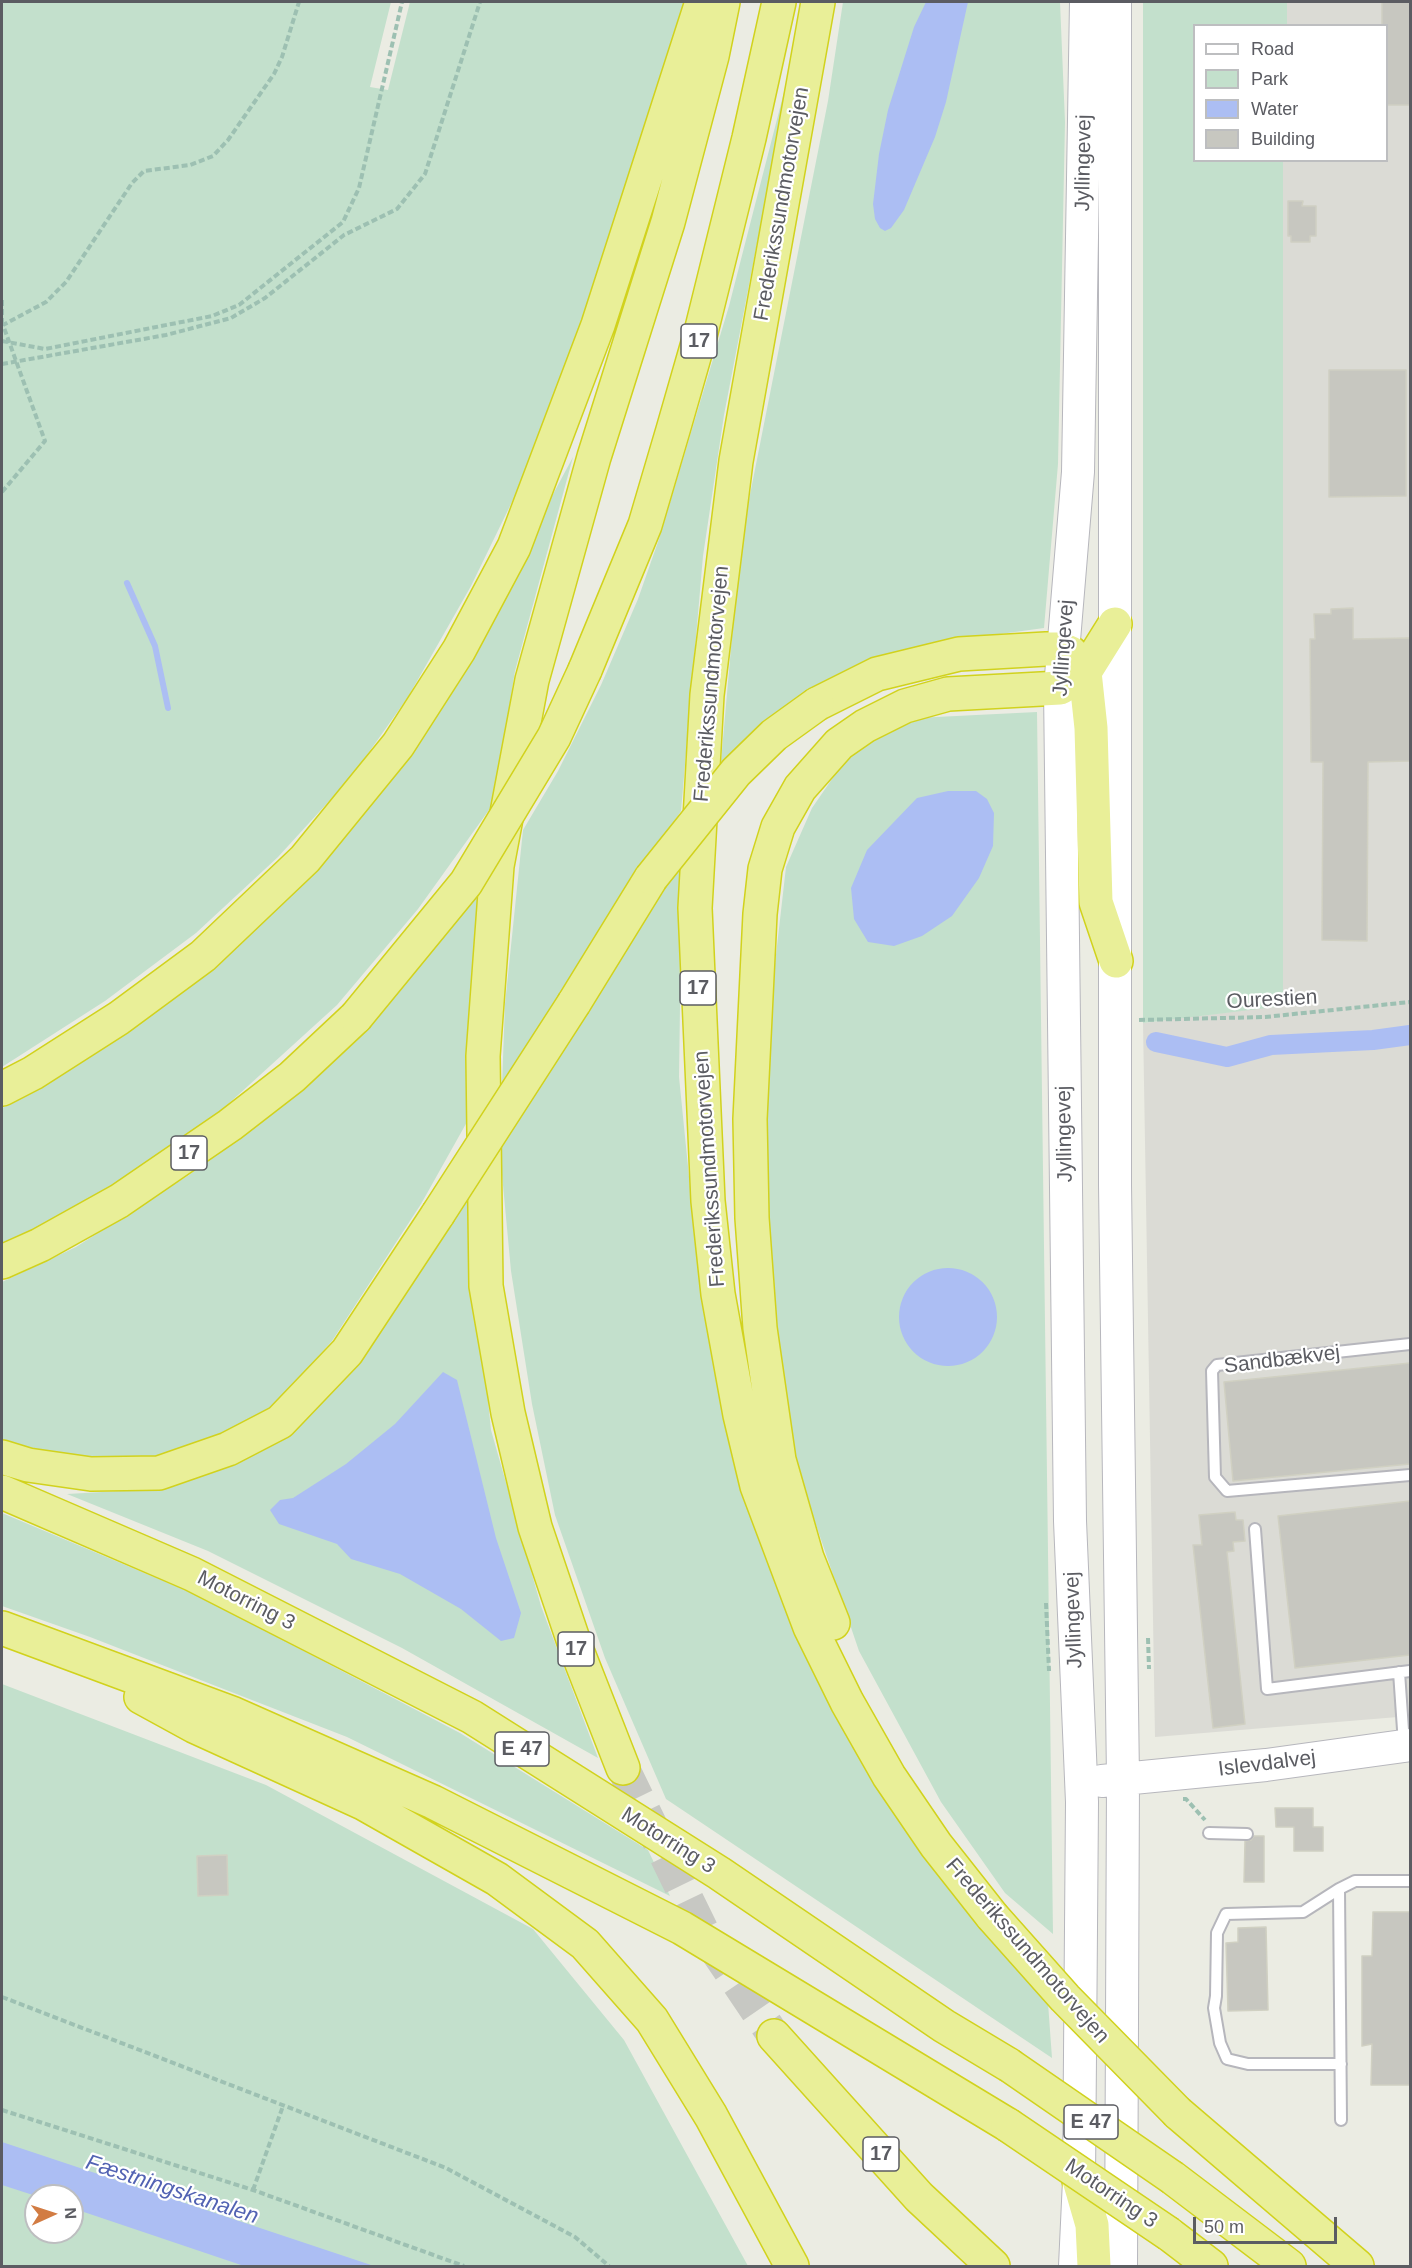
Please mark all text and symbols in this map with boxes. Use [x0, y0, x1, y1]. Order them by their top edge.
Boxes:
legend [1193, 24, 1388, 162]
text: Road [1251, 39, 1294, 59]
text: Park [1251, 69, 1288, 89]
street label: Frederikssundmotorvejen [749, 85, 815, 323]
text: Water [1251, 99, 1298, 119]
street label: Jyllingevej [1071, 114, 1097, 212]
text: Building [1251, 129, 1315, 149]
road number: 17 [681, 324, 717, 358]
street label: Frederikssundmotorvejen [689, 565, 735, 803]
street label: Jyllingevej [1048, 599, 1080, 697]
road number: 17 [680, 971, 716, 1005]
street label: Ourestien [1226, 985, 1318, 1015]
street label: Frederikssundmotorvejen [689, 1050, 731, 1288]
street label: Jyllingevej [1052, 1085, 1078, 1183]
road number: 17 [171, 1136, 207, 1170]
street label: Sandbækvej [1223, 1340, 1341, 1380]
street label: Motorring 3 [193, 1566, 299, 1636]
street label: Jyllingevej [1060, 1571, 1088, 1669]
road number: 17 [558, 1632, 594, 1666]
road number: E 47 [495, 1732, 549, 1766]
street label: Islevdalvej [1217, 1746, 1317, 1782]
street label: Motorring 3 [616, 1802, 720, 1880]
street label: Frederikssundmotorvejen [940, 1853, 1114, 2049]
road number: E 47 [1064, 2105, 1118, 2139]
road number: 17 [863, 2137, 899, 2171]
water label: Fæstningskanalen [82, 2150, 262, 2230]
street label: Motorring 3 [1060, 2154, 1162, 2234]
north arrow [24, 2184, 84, 2244]
scale bar [1196, 2205, 1340, 2243]
text: N [62, 2207, 79, 2219]
text: 50 m [1204, 2217, 1244, 2237]

